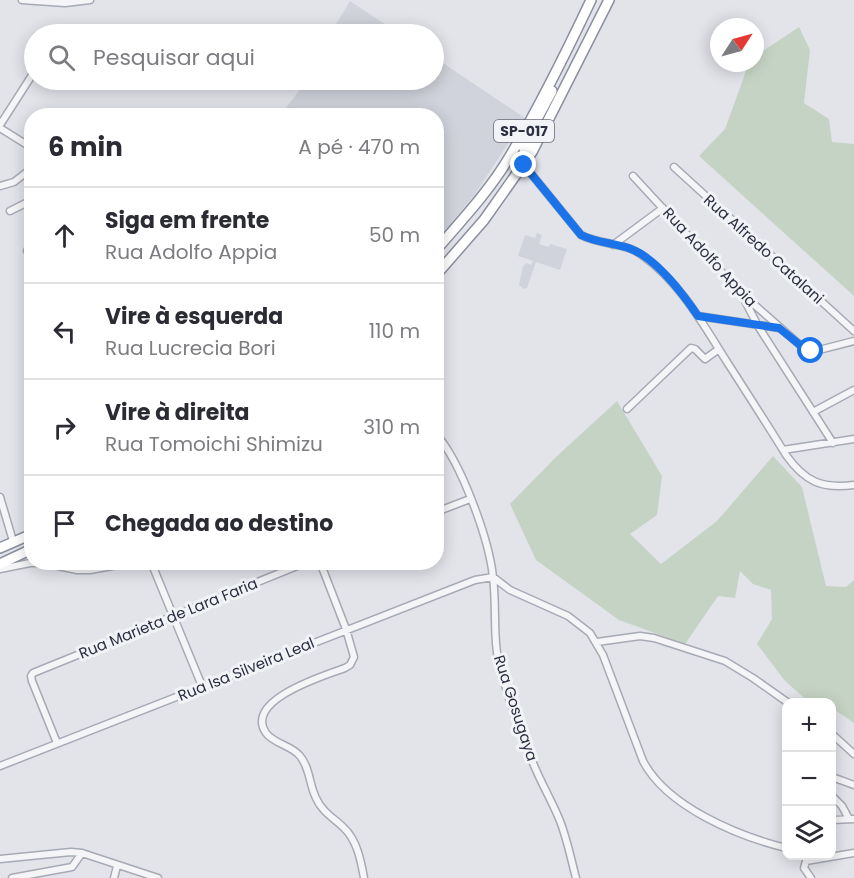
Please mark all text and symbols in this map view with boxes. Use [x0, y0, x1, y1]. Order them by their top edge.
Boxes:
north arrow [710, 18, 764, 72]
search box [24, 24, 444, 90]
icon: search [45, 41, 78, 74]
text: Pesquisar aqui [93, 42, 255, 73]
road number: SP-017 [494, 120, 554, 142]
text: 6 min [48, 129, 123, 165]
text: A pé · 470 m [298, 133, 420, 161]
route end [510, 151, 536, 177]
street label: Rua Alfredo Catalani [699, 189, 829, 309]
street label: Rua Adolfo Appia [658, 203, 762, 311]
text: Siga em frente [105, 205, 269, 236]
icon: ahead [48, 219, 81, 252]
text: 50 m [369, 221, 420, 249]
text: Rua Adolfo Appia [105, 238, 277, 266]
text: Vire à esquerda [105, 301, 283, 332]
icon: left [48, 315, 81, 348]
text: 110 m [369, 317, 420, 345]
text: Rua Lucrecia Bori [105, 334, 276, 362]
route start [797, 337, 823, 363]
text: Vire à direita [105, 397, 250, 428]
icon: right [48, 411, 81, 444]
text: 310 m [363, 413, 420, 441]
text: Rua Tomoichi Shimizu [105, 430, 323, 458]
icon: arrive [48, 507, 81, 540]
text: Chegada ao destino [105, 508, 333, 539]
street label: Rua Marieta de Lara Faria [75, 572, 261, 664]
street label: Rua Isa Silveira Leal [175, 632, 317, 706]
street label: Rua Gosugaya [489, 652, 543, 764]
map controls [782, 698, 836, 860]
button: + [782, 698, 836, 752]
button: − [782, 752, 836, 806]
button: layers [782, 806, 836, 860]

